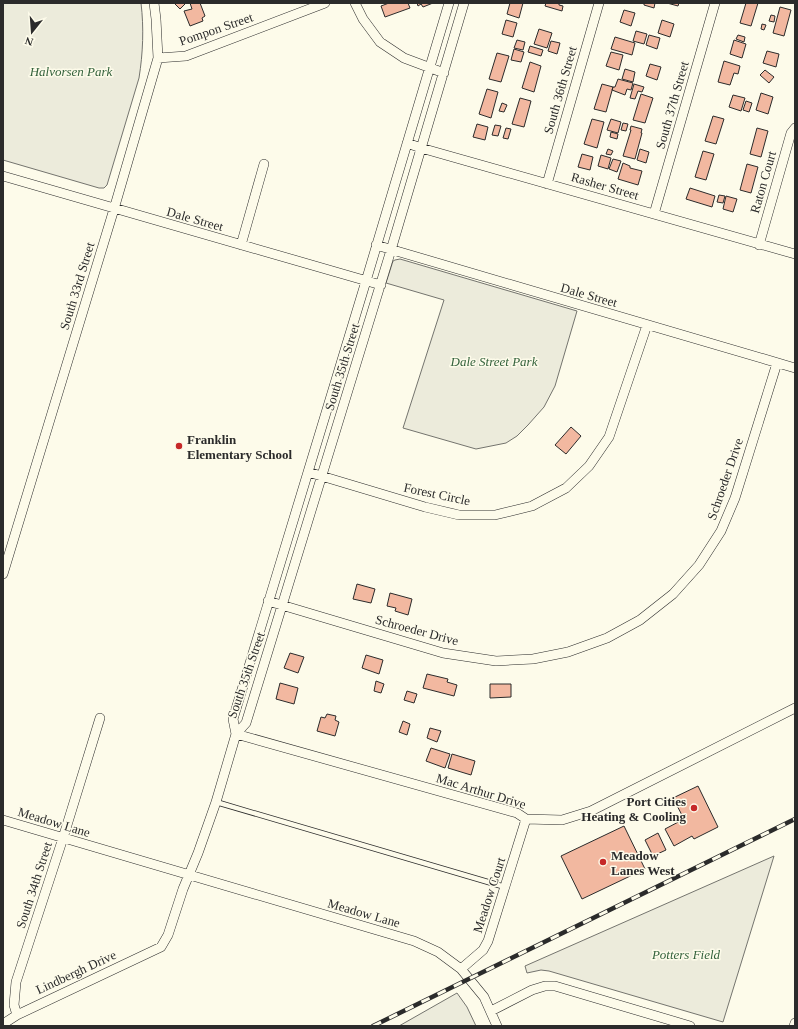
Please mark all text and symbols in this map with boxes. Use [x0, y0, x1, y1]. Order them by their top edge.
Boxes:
street label: Pompon Street [177, 9, 255, 49]
north arrow [12, 12, 52, 52]
text: N [23, 35, 35, 48]
street label: South 36th Street [540, 44, 580, 135]
street label: South 37th Street [652, 59, 692, 150]
park label: Halvorsen Park [29, 64, 113, 79]
street label: Raton Court [747, 149, 779, 215]
street label: Rasher Street [569, 169, 641, 203]
street label: Dale Street [165, 204, 225, 234]
street label: South 33rd Street [57, 240, 98, 332]
street label: Dale Street [559, 280, 619, 310]
street label: South 35th Street [322, 321, 362, 412]
park label: Dale Street Park [450, 354, 538, 369]
place label: Franklin Elementary School [187, 432, 292, 462]
street label: Schroeder Drive [704, 436, 746, 522]
marker: Franklin Elementary School [174, 441, 184, 451]
street label: Forest Circle [402, 480, 472, 508]
street label: Schroeder Drive [374, 612, 460, 648]
street label: South 35th Street [224, 630, 268, 720]
street label: Mac Arthur Drive [434, 770, 528, 812]
place label: Port Cities Heating & Cooling [581, 794, 686, 824]
marker: Port Cities Heating & Cooling [689, 803, 699, 813]
street label: Meadow Lane [16, 804, 92, 840]
street label: South 34th Street [13, 839, 55, 930]
place label: Meadow Lanes West [611, 848, 675, 878]
street label: Meadow Court [470, 855, 508, 935]
marker: Meadow Lanes West [598, 857, 608, 867]
street label: Meadow Lane [326, 895, 402, 931]
street label: Lindbergh Drive [34, 947, 119, 997]
park label: Potters Field [651, 947, 721, 962]

